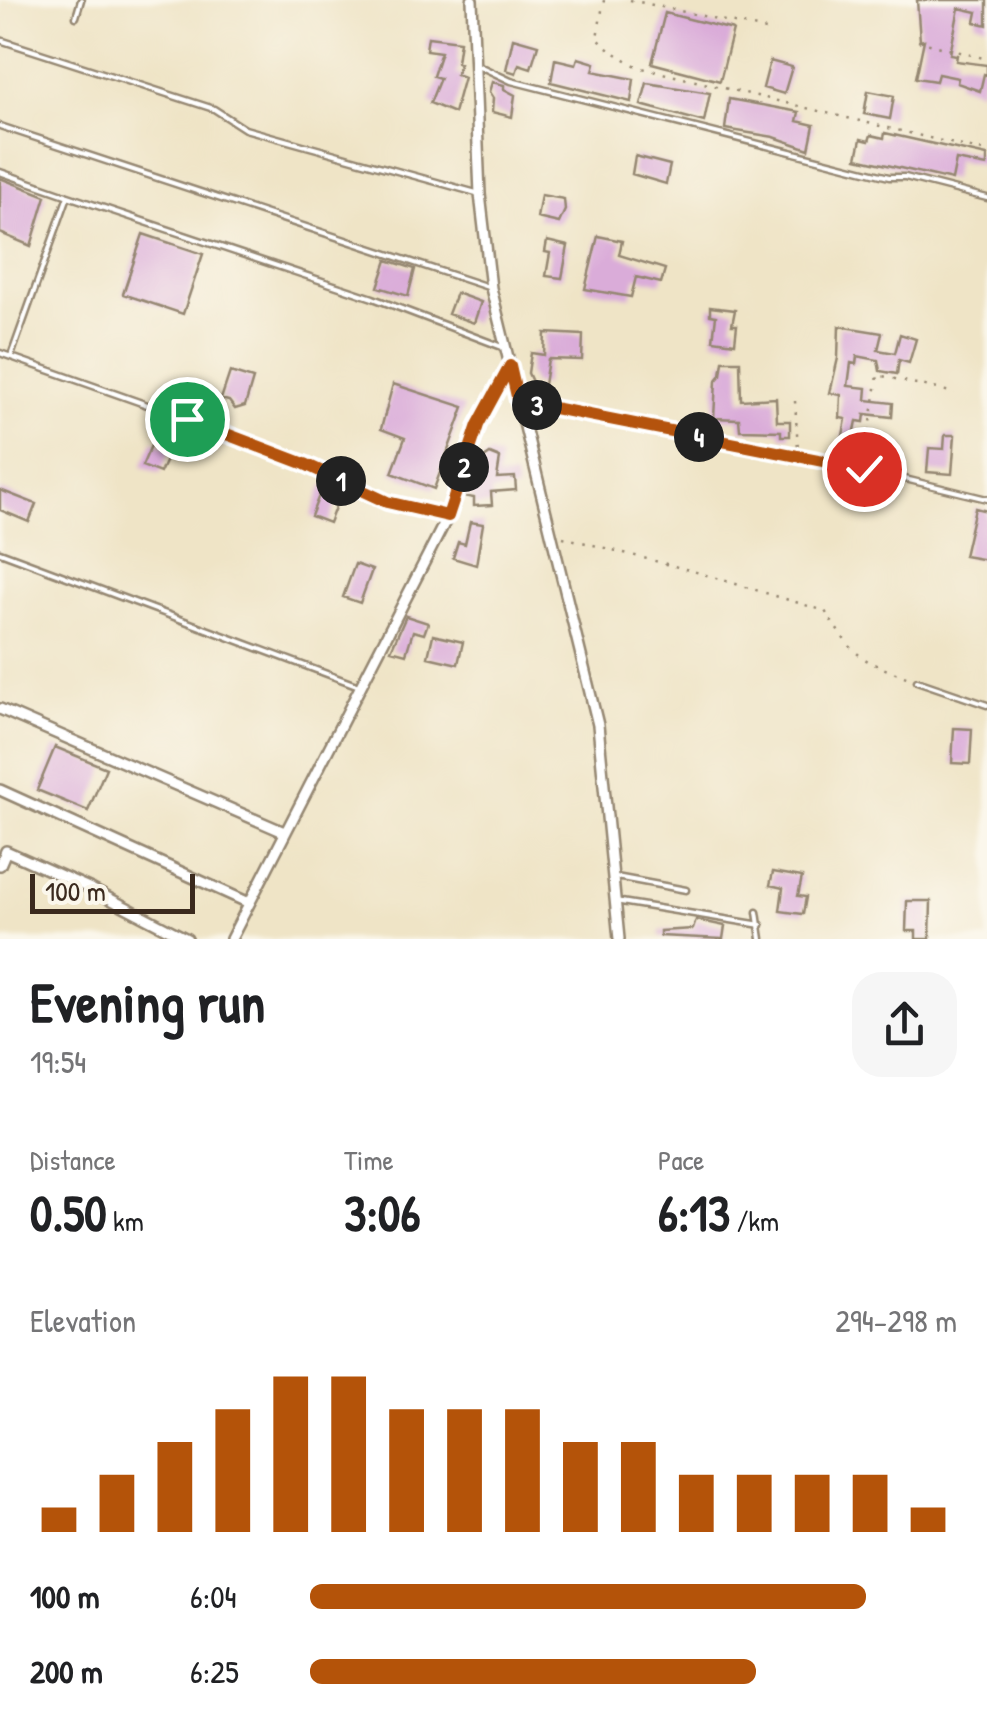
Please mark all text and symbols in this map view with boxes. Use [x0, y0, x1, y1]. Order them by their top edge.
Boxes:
pin [145, 377, 230, 462]
pin: 3 [512, 380, 562, 430]
text: 3 [531, 386, 543, 424]
icon: arrive [160, 392, 215, 447]
pin: 4 [674, 412, 724, 462]
text: 4 [694, 418, 704, 456]
pin [822, 427, 907, 512]
pin: 2 [439, 442, 489, 492]
icon: check [837, 442, 892, 497]
text: 2 [457, 448, 471, 486]
pin: 1 [316, 456, 366, 506]
text: 1 [336, 462, 346, 500]
scale bar [30, 869, 195, 914]
text: 100 m [45, 872, 106, 910]
text: Evening run [30, 965, 265, 1039]
button: share [852, 972, 957, 1077]
text: 19:54 [30, 1040, 86, 1083]
text: Distance [30, 1141, 116, 1179]
text: Time [344, 1141, 394, 1179]
text: Pace [658, 1141, 704, 1179]
text: 0.50 [30, 1179, 107, 1247]
text: 3:06 [344, 1179, 420, 1247]
text: 6:13 [658, 1179, 730, 1247]
text: km [107, 1202, 144, 1240]
text: /km [730, 1202, 779, 1240]
text: Elevation [30, 1299, 136, 1342]
text: 294–298 m [835, 1299, 957, 1342]
text: 100 m [30, 1575, 99, 1618]
text: 6:04 [190, 1575, 237, 1618]
text: 200 m [30, 1650, 103, 1693]
text: 6:25 [190, 1650, 239, 1693]

